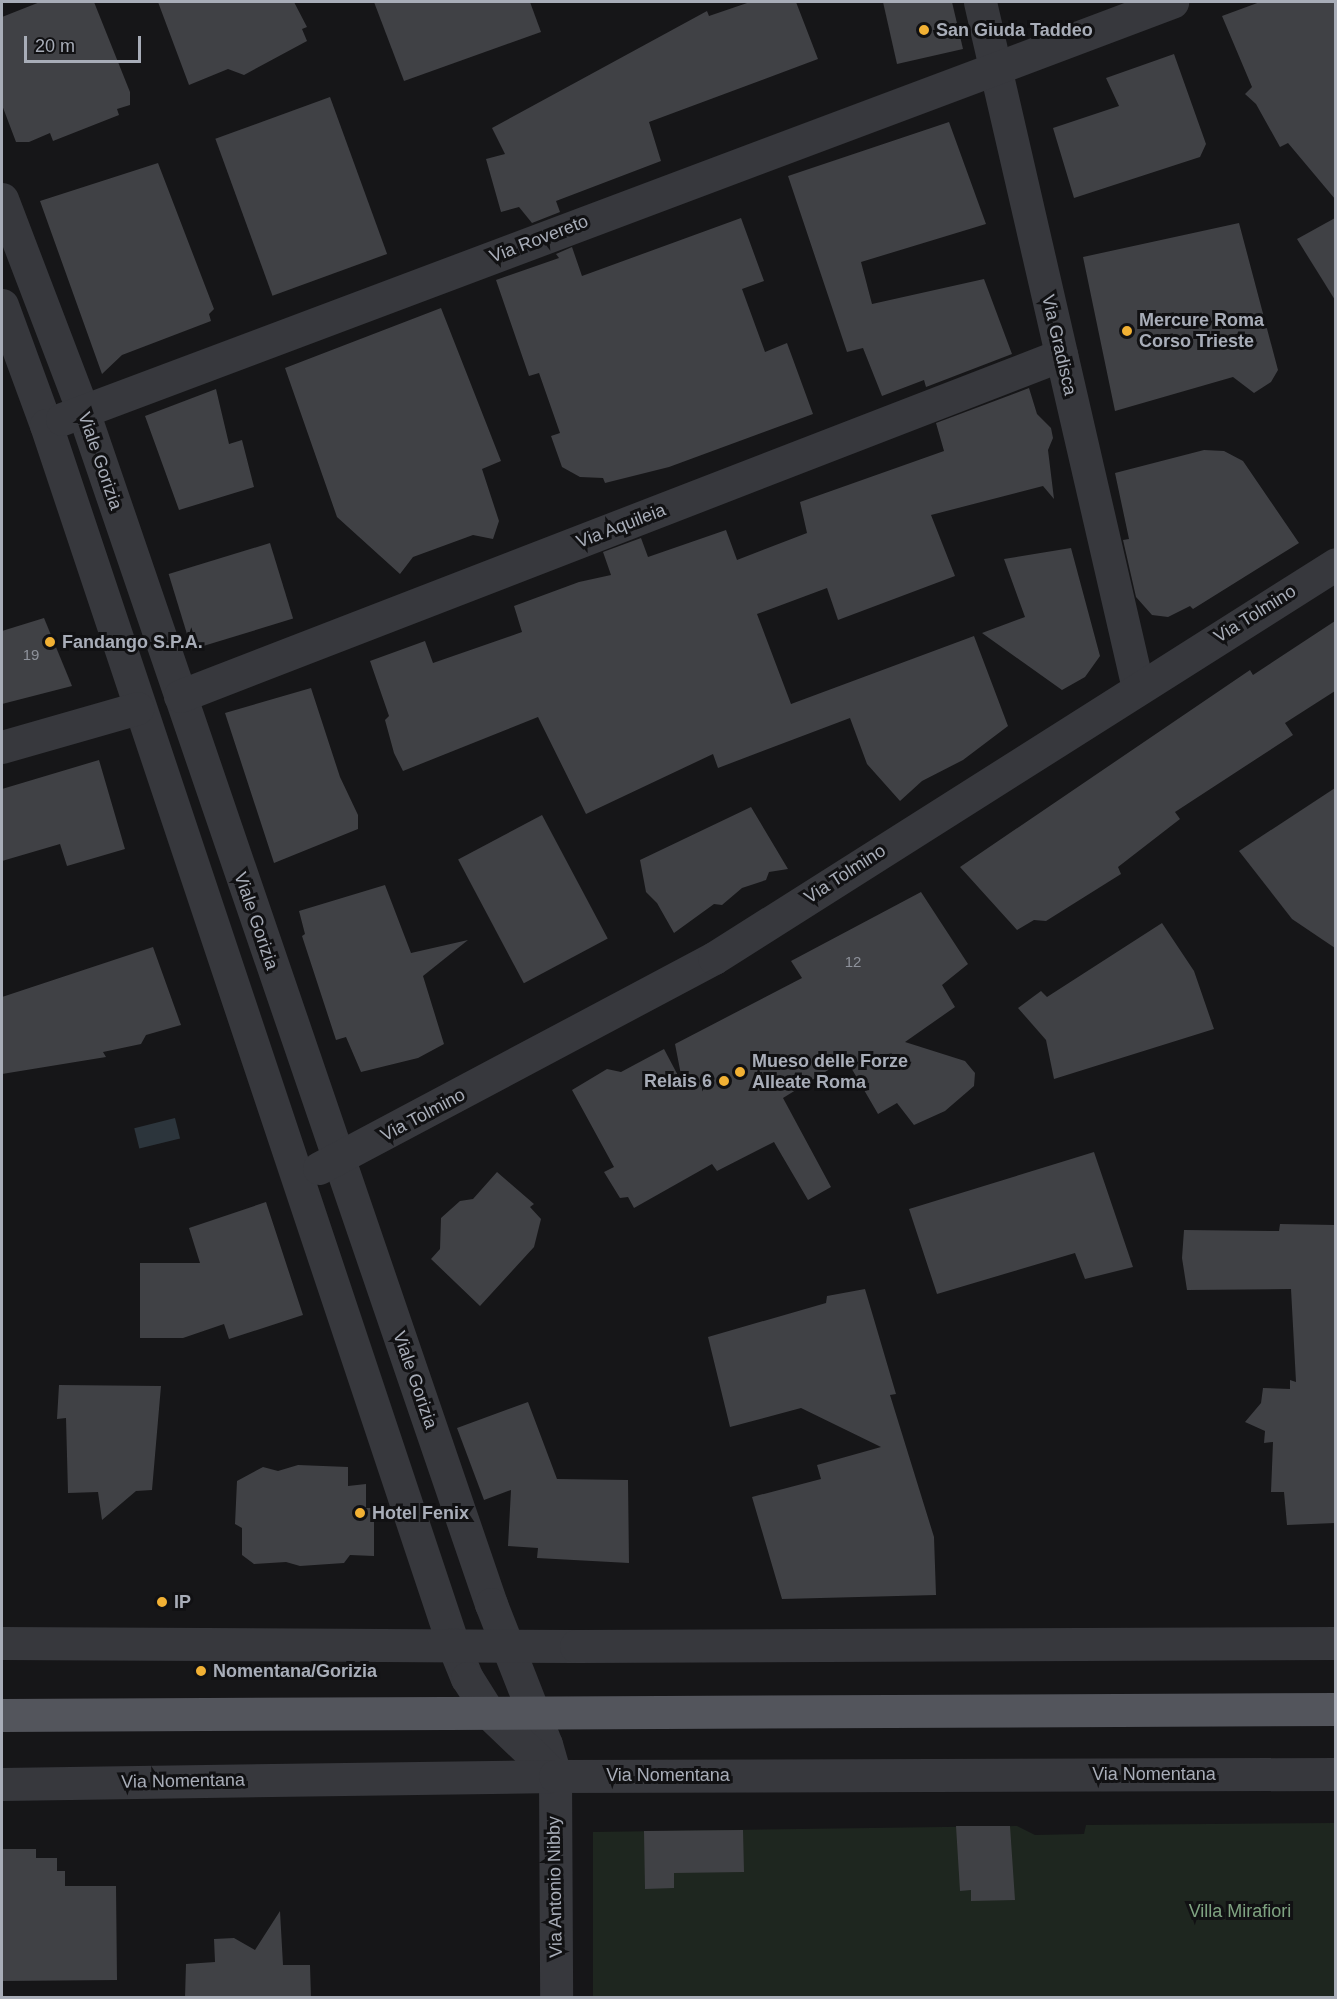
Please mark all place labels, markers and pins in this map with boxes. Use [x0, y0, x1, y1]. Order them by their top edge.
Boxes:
place label: San Giuda Taddeo [936, 19, 1093, 41]
marker: San Giuda Taddeo [917, 23, 931, 37]
place label: Mercure Roma Corso Trieste [1139, 310, 1264, 352]
marker: Mercure Roma Corso Trieste [1120, 324, 1134, 338]
place label: Fandango S.P.A. [62, 631, 203, 653]
marker: Fandango S.P.A. [43, 635, 57, 649]
place label: Mueso delle Forze Alleate Roma [752, 1051, 908, 1094]
marker: Mueso delle Forze Alleate Roma [733, 1065, 747, 1079]
place label: Relais 6 [644, 1070, 712, 1092]
marker: Relais 6 [717, 1074, 731, 1088]
place label: Hotel Fenix [372, 1502, 469, 1524]
marker: Hotel Fenix [353, 1506, 367, 1520]
place label: IP [174, 1591, 191, 1613]
marker: IP [155, 1595, 169, 1609]
place label: Nomentana/Gorizia [213, 1660, 377, 1682]
marker: Nomentana/Gorizia [194, 1664, 208, 1678]

